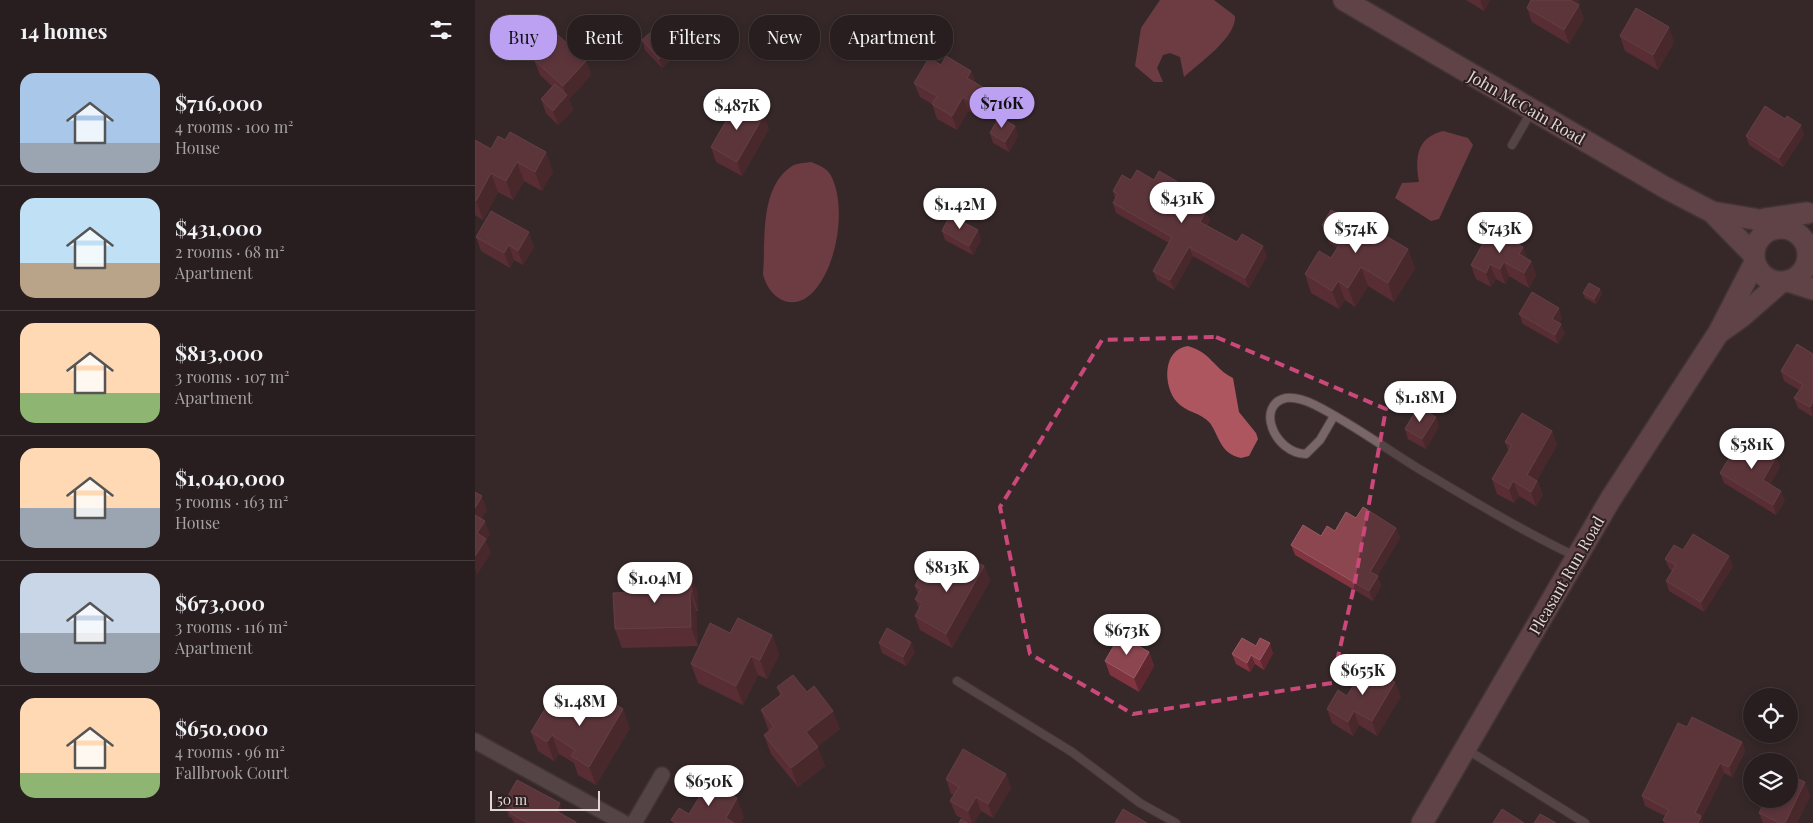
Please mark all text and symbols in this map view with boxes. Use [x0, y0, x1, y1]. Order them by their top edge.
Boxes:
chip: Buy [490, 15, 557, 60]
chip: Rent [567, 15, 641, 60]
chip: Filters [651, 15, 739, 60]
chip: New [749, 15, 820, 60]
chip: Apartment [830, 15, 953, 60]
text: 14 homes [20, 16, 107, 44]
icon: filters [427, 16, 455, 44]
street label: John McCain Road [1464, 65, 1589, 149]
pin: $716K [967, 86, 1037, 129]
text: $716,000 [175, 88, 263, 116]
pin: $487K [702, 88, 772, 131]
text: $716K [981, 92, 1024, 113]
icon: home [60, 93, 120, 153]
text: $487K [714, 94, 760, 115]
text: 4 rooms · 100 m² [175, 116, 294, 137]
text: House [175, 137, 220, 158]
pin: $431K [1147, 182, 1217, 224]
text: $431K [1161, 187, 1203, 208]
pin: $1.42M [919, 188, 1001, 230]
text: $1.42M [934, 193, 986, 214]
pin: $574K [1321, 212, 1391, 254]
pin: $743K [1465, 212, 1535, 254]
text: $431,000 [175, 213, 262, 241]
text: $574K [1335, 217, 1377, 238]
text: $743K [1478, 217, 1522, 238]
icon: home [60, 218, 120, 278]
text: 2 rooms · 68 m² [175, 241, 285, 262]
text: Apartment [175, 262, 253, 283]
text: $813,000 [175, 338, 263, 366]
icon: home [60, 343, 120, 403]
text: 3 rooms · 107 m² [175, 366, 290, 387]
pin: $1.18M [1379, 380, 1461, 423]
text: $1.18M [1395, 386, 1445, 407]
text: Apartment [175, 387, 253, 408]
pin: $581K [1717, 428, 1787, 470]
text: $581K [1730, 433, 1774, 454]
text: $1,040,000 [175, 463, 285, 491]
icon: home [60, 468, 120, 528]
text: 5 rooms · 163 m² [175, 491, 288, 512]
text: House [175, 512, 220, 533]
street label: Pleasant Run Road [1524, 512, 1608, 638]
pin: $813K [912, 550, 982, 593]
text: $813K [925, 556, 969, 577]
pin: $1.04M [614, 562, 696, 604]
text: $1.04M [628, 567, 682, 588]
text: $673,000 [175, 588, 265, 616]
icon: home [60, 593, 120, 653]
pin: $673K [1092, 614, 1162, 656]
text: 3 rooms · 116 m² [175, 616, 288, 637]
text: $673K [1105, 619, 1149, 640]
text: Apartment [175, 637, 253, 658]
pin: $655K [1328, 654, 1398, 696]
text: $655K [1341, 659, 1385, 680]
pin: $1.48M [539, 684, 621, 727]
map controls [1743, 688, 1798, 808]
button: locate [1743, 688, 1798, 743]
text: $1.48M [554, 690, 606, 711]
text: $650,000 [175, 713, 268, 741]
icon: home [60, 718, 120, 778]
text: 4 rooms · 96 m² [175, 741, 285, 762]
button: layers [1743, 753, 1798, 808]
text: Fallbrook Court [175, 762, 289, 783]
pin: $650K [674, 764, 744, 807]
text: $650K [685, 770, 733, 791]
scale bar [490, 788, 600, 811]
text: 50 m [497, 790, 527, 809]

